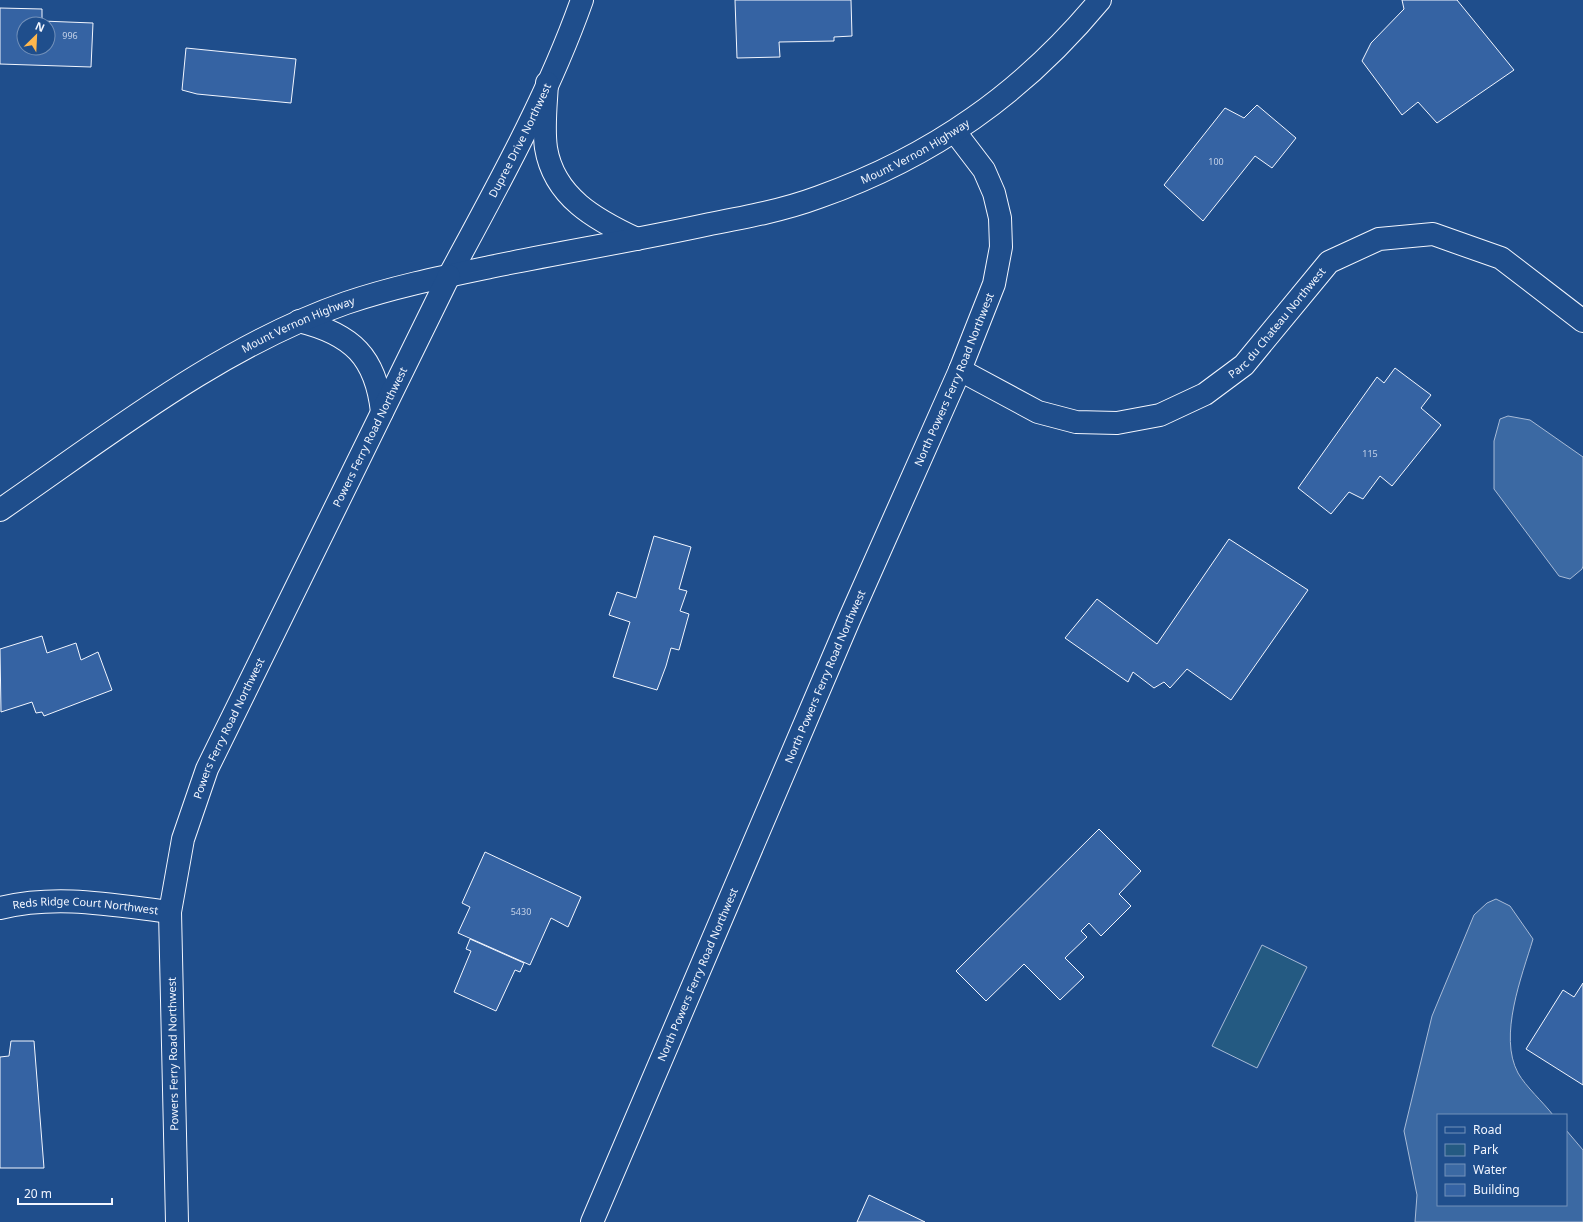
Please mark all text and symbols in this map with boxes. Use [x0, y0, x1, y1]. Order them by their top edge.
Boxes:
north arrow [16, 16, 56, 56]
text: N [33, 18, 47, 35]
house number: 996 [62, 29, 78, 42]
street label: Dupree Drive Northwest [485, 81, 554, 200]
street label: Mount Vernon Highway [858, 115, 972, 187]
house number: 100 [1208, 155, 1224, 168]
street label: Parc du Chateau Northwest [1225, 264, 1328, 381]
street label: North Powers Ferry Road Northwest [910, 290, 997, 469]
street label: Mount Vernon Highway [239, 293, 357, 356]
street label: Powers Ferry Road Northwest [329, 364, 410, 509]
house number: 115 [1362, 447, 1378, 460]
street label: North Powers Ferry Road Northwest [781, 587, 868, 765]
street label: Powers Ferry Road Northwest [189, 655, 267, 801]
street label: North Powers Ferry Road Northwest [653, 885, 741, 1063]
street label: Reds Ridge Court Northwest [11, 893, 159, 917]
house number: 5430 [511, 905, 531, 918]
street label: Powers Ferry Road Northwest [164, 977, 181, 1131]
legend [1437, 1114, 1567, 1206]
text: Road [1473, 1121, 1502, 1138]
text: Park [1473, 1141, 1499, 1158]
text: Water [1473, 1161, 1507, 1178]
scale bar [18, 1180, 112, 1206]
text: Building [1473, 1181, 1520, 1198]
text: 20 m [24, 1185, 52, 1202]

